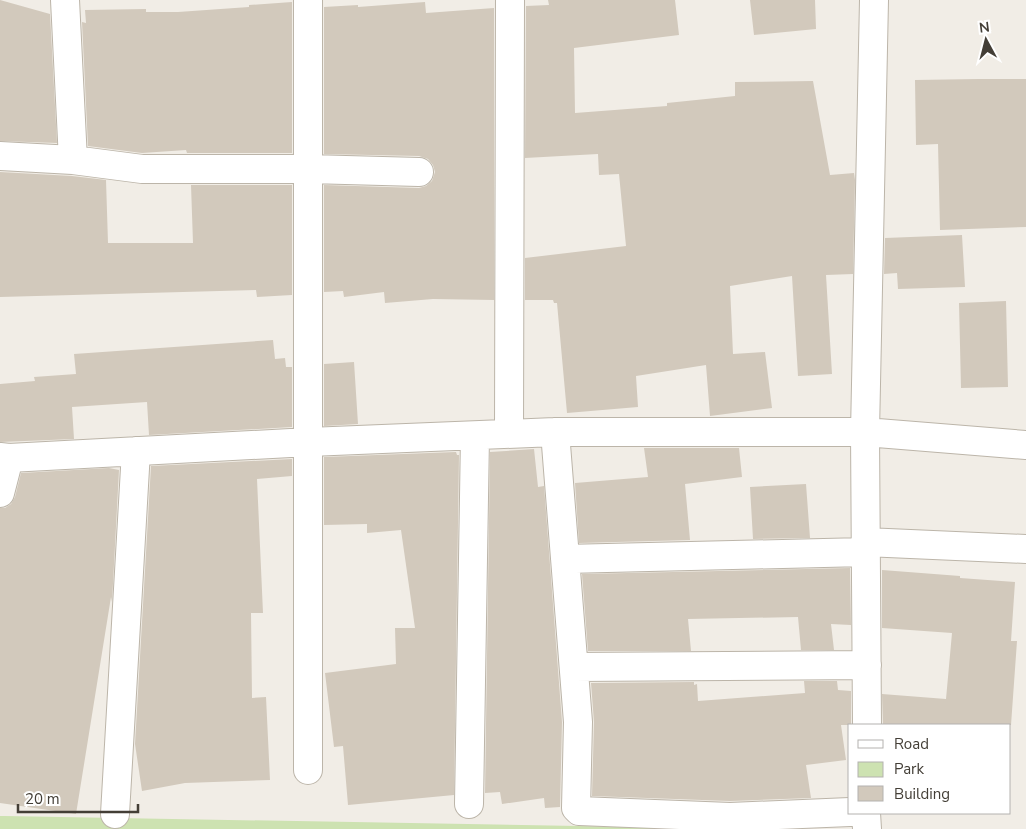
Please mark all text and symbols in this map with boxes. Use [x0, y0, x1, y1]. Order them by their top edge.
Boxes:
north arrow [961, 15, 1011, 65]
text: N [978, 18, 991, 38]
legend [848, 724, 1011, 814]
text: Road [894, 734, 929, 754]
text: Park [894, 759, 924, 779]
scale bar [18, 782, 138, 814]
text: Building [894, 784, 950, 804]
text: 20 m [25, 789, 60, 809]

